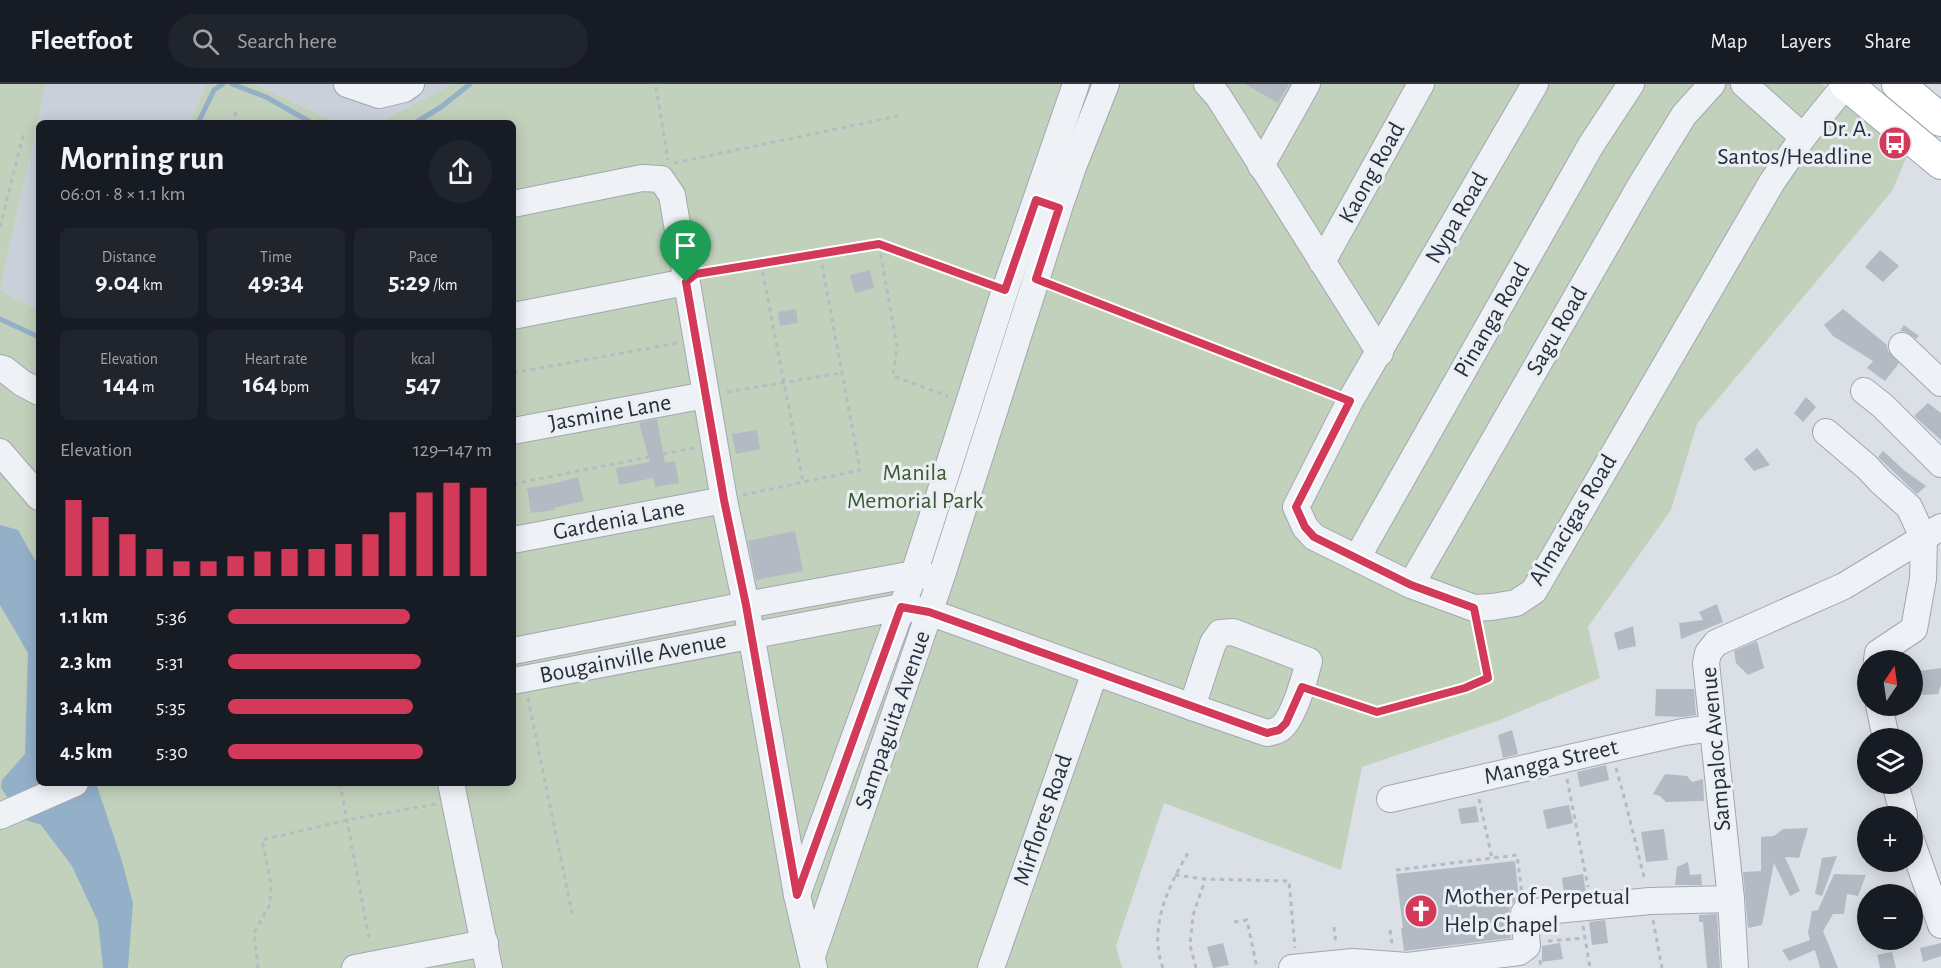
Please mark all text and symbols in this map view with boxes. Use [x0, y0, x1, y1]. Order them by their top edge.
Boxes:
search box [168, 14, 588, 68]
icon: search [189, 25, 222, 58]
text: Fleetfoot [30, 27, 132, 55]
text: Search here [237, 30, 337, 52]
text: Map [1711, 31, 1747, 52]
text: Layers [1780, 31, 1831, 52]
text: Share [1864, 31, 1911, 52]
place label: Dr. A. Santos/Headline [1717, 117, 1872, 169]
street label: Kaong Road [1335, 119, 1409, 227]
bus stop icon: Dr. A. Santos/Headline [1877, 125, 1913, 161]
button: share [429, 140, 492, 203]
text: Morning run [60, 143, 224, 176]
street label: Nypa Road [1421, 168, 1493, 268]
text: 06:01 · 8 × 1.1 km [60, 184, 186, 204]
pin [660, 220, 711, 282]
icon: arrive [669, 229, 702, 262]
text: Distance [102, 249, 156, 265]
text: Time [260, 249, 292, 265]
text: Pace [409, 249, 437, 265]
street label: Pinanga Road [1450, 259, 1534, 381]
text: 9.04 [95, 269, 140, 295]
text: 49:34 [248, 269, 304, 295]
text: 5:29 [388, 269, 430, 295]
text: km [140, 277, 163, 293]
text: /km [430, 277, 458, 293]
street label: Sagu Road [1522, 283, 1592, 379]
text: Elevation [100, 351, 158, 367]
text: Heart rate [245, 351, 307, 367]
text: kcal [411, 351, 435, 367]
text: 144 [104, 371, 139, 397]
text: 164 [243, 371, 278, 397]
text: 547 [405, 371, 441, 397]
text: m [139, 379, 154, 395]
text: bpm [278, 379, 309, 395]
street label: Jasmine Lane [547, 390, 673, 436]
text: Elevation [60, 440, 132, 460]
text: 129–147 m [413, 440, 492, 460]
street label: Almacigas Road [1525, 450, 1621, 590]
park label: Manila Memorial Park [847, 461, 983, 513]
street label: Gardenia Lane [551, 495, 687, 545]
text: 1.1 km [60, 607, 108, 627]
text: 5:36 [156, 607, 187, 627]
street label: Bougainville Avenue [538, 628, 728, 688]
street label: Sampaguita Avenue [851, 628, 935, 812]
north arrow [1857, 650, 1923, 716]
map controls [1857, 650, 1923, 950]
text: 2.3 km [60, 652, 112, 672]
text: 5:31 [156, 652, 184, 672]
street label: Sampaloc Avenue [1697, 666, 1735, 832]
text: 3.4 km [60, 697, 112, 717]
text: 5:35 [156, 697, 186, 717]
button: layers [1857, 728, 1923, 794]
street label: Mangga Street [1482, 735, 1621, 789]
text: 4.5 km [60, 742, 112, 762]
text: 5:30 [156, 742, 188, 762]
street label: Mirflores Road [1009, 751, 1077, 889]
button: + [1857, 806, 1923, 872]
button: − [1857, 884, 1923, 950]
place label: Mother of Perpetual Help Chapel [1444, 885, 1630, 937]
church icon: Mother of Perpetual Help Chapel [1403, 893, 1439, 929]

